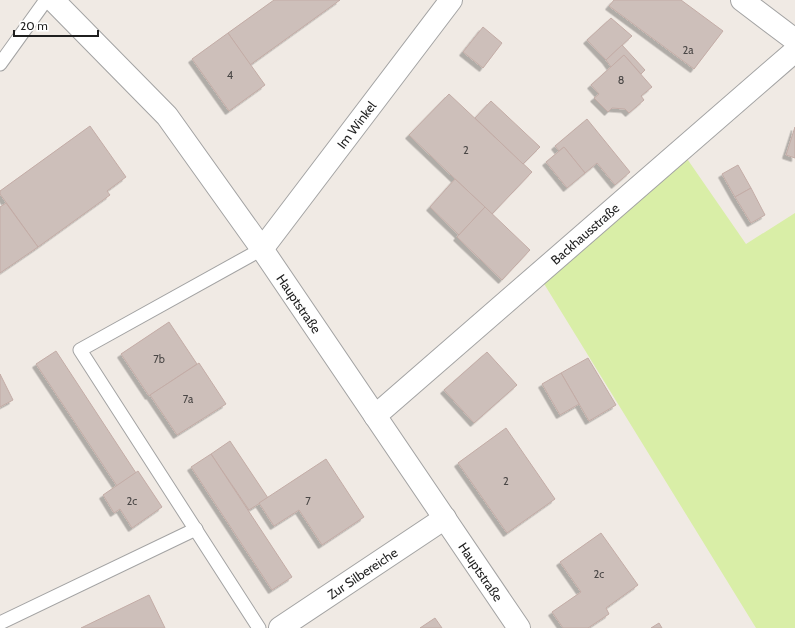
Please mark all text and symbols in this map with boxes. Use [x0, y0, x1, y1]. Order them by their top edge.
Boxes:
scale bar [14, 12, 98, 38]
text: 20 m [20, 18, 48, 33]
house number: 2a [682, 43, 694, 57]
house number: 4 [227, 68, 234, 82]
house number: 8 [618, 73, 624, 87]
street label: Im Winkel [333, 98, 379, 152]
house number: 2 [463, 143, 469, 157]
street label: Backhausstraße [547, 199, 623, 268]
street label: Hauptstraße [273, 271, 325, 336]
house number: 7b [153, 352, 165, 366]
house number: 7a [183, 392, 194, 406]
house number: 2 [503, 474, 509, 488]
house number: 2c [127, 494, 137, 508]
house number: 7 [305, 494, 311, 508]
street label: Hauptstraße [455, 539, 507, 605]
street label: Zur Silbereiche [324, 544, 401, 602]
house number: 2c [594, 567, 604, 581]

